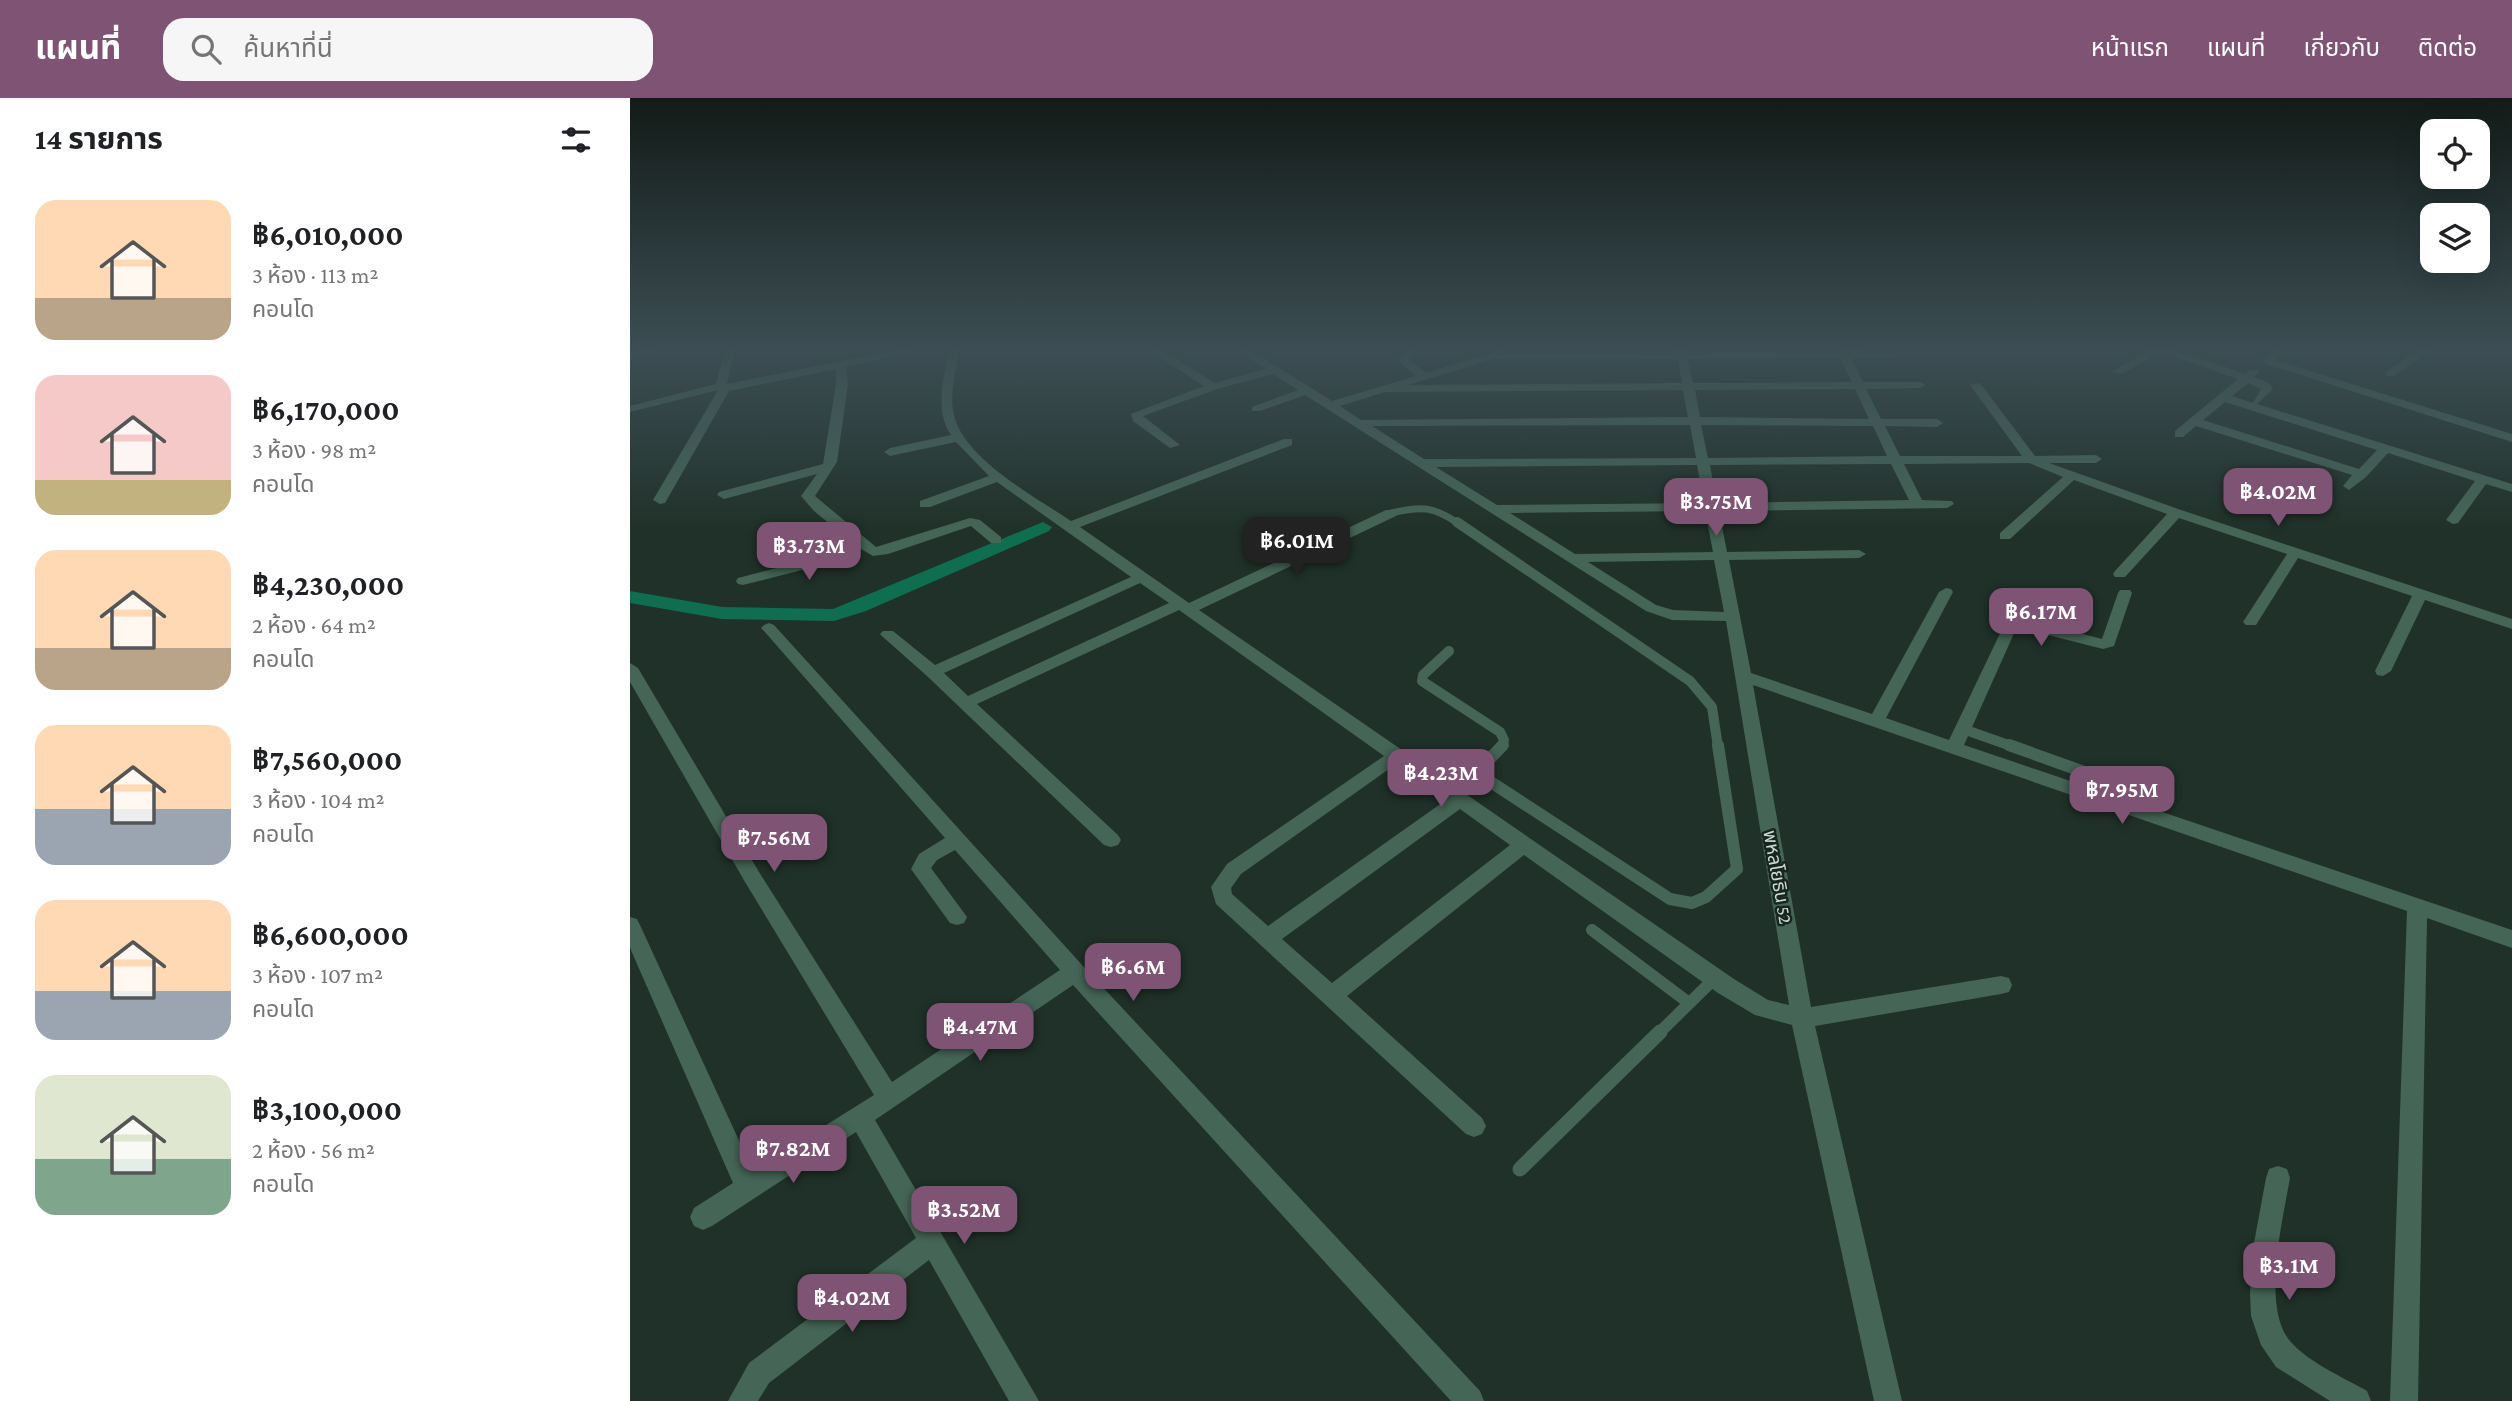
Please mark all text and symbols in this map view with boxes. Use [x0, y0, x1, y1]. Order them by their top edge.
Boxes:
search box [163, 18, 653, 81]
text: แผนที่ [35, 29, 121, 66]
icon: search [187, 30, 225, 68]
text: ค้นหาที่นี่ [243, 34, 333, 63]
text: หน้าแรก [2091, 34, 2169, 61]
text: แผนที่ [2207, 34, 2265, 61]
text: เกี่ยวกับ [2303, 34, 2380, 61]
text: ติดต่อ [2418, 34, 2477, 61]
map controls [2420, 119, 2490, 273]
button: locate [2420, 119, 2490, 189]
icon: filters [557, 121, 595, 159]
text: 14 รายการ [35, 122, 163, 155]
button: layers [2420, 203, 2490, 273]
text: ฿6,010,000 [252, 218, 403, 251]
icon: home [91, 228, 175, 312]
text: 3 ห้อง · 113 m² [252, 262, 378, 288]
text: คอนโด [252, 296, 314, 322]
text: ฿6,170,000 [252, 393, 400, 426]
icon: home [91, 403, 175, 487]
text: 3 ห้อง · 98 m² [252, 437, 376, 463]
pin: ฿4.02M [2221, 468, 2335, 528]
text: คอนโด [252, 471, 314, 497]
pin: ฿3.75M [1659, 478, 1773, 538]
text: ฿4.02M [2239, 478, 2317, 504]
text: ฿3.75M [1680, 488, 1752, 514]
pin: ฿6.01M [1240, 518, 1354, 577]
pin: ฿3.73M [752, 522, 866, 582]
text: ฿6.01M [1260, 527, 1334, 553]
text: ฿3.73M [773, 532, 845, 558]
text: ฿4,230,000 [252, 568, 404, 601]
icon: home [91, 578, 175, 662]
pin: ฿6.17M [1984, 588, 2098, 648]
text: ฿6.17M [2005, 598, 2077, 624]
text: 2 ห้อง · 64 m² [252, 612, 376, 638]
text: คอนโด [252, 646, 314, 672]
text: ฿7,560,000 [252, 743, 402, 776]
pin: ฿4.23M [1384, 750, 1498, 809]
icon: home [91, 753, 175, 837]
text: ฿4.23M [1403, 759, 1479, 785]
pin: ฿7.95M [2065, 766, 2179, 826]
text: ฿7.95M [2085, 776, 2159, 802]
text: 3 ห้อง · 104 m² [252, 787, 385, 813]
pin: ฿7.56M [717, 814, 831, 874]
text: คอนโด [252, 821, 314, 847]
text: ฿7.56M [737, 824, 811, 850]
street label: พหลโยธิน 52 [1759, 828, 1797, 926]
text: ฿6,600,000 [252, 918, 409, 951]
icon: home [91, 928, 175, 1012]
pin: ฿6.6M [1084, 944, 1182, 1003]
text: ฿6.6M [1101, 953, 1165, 979]
text: 3 ห้อง · 107 m² [252, 962, 383, 988]
text: คอนโด [252, 996, 314, 1022]
pin: ฿4.47M [923, 1004, 1037, 1063]
text: ฿4.47M [943, 1013, 1017, 1039]
text: ฿3,100,000 [252, 1093, 402, 1126]
icon: home [91, 1103, 175, 1187]
pin: ฿7.82M [736, 1126, 850, 1185]
text: ฿7.82M [756, 1135, 830, 1161]
text: 2 ห้อง · 56 m² [252, 1137, 375, 1163]
text: คอนโด [252, 1171, 314, 1197]
pin: ฿3.52M [907, 1186, 1021, 1246]
text: ฿3.52M [927, 1196, 1001, 1222]
pin: ฿3.1M [2240, 1242, 2338, 1302]
text: ฿3.1M [2259, 1252, 2319, 1278]
pin: ฿4.02M [795, 1274, 909, 1334]
text: ฿4.02M [813, 1284, 891, 1310]

